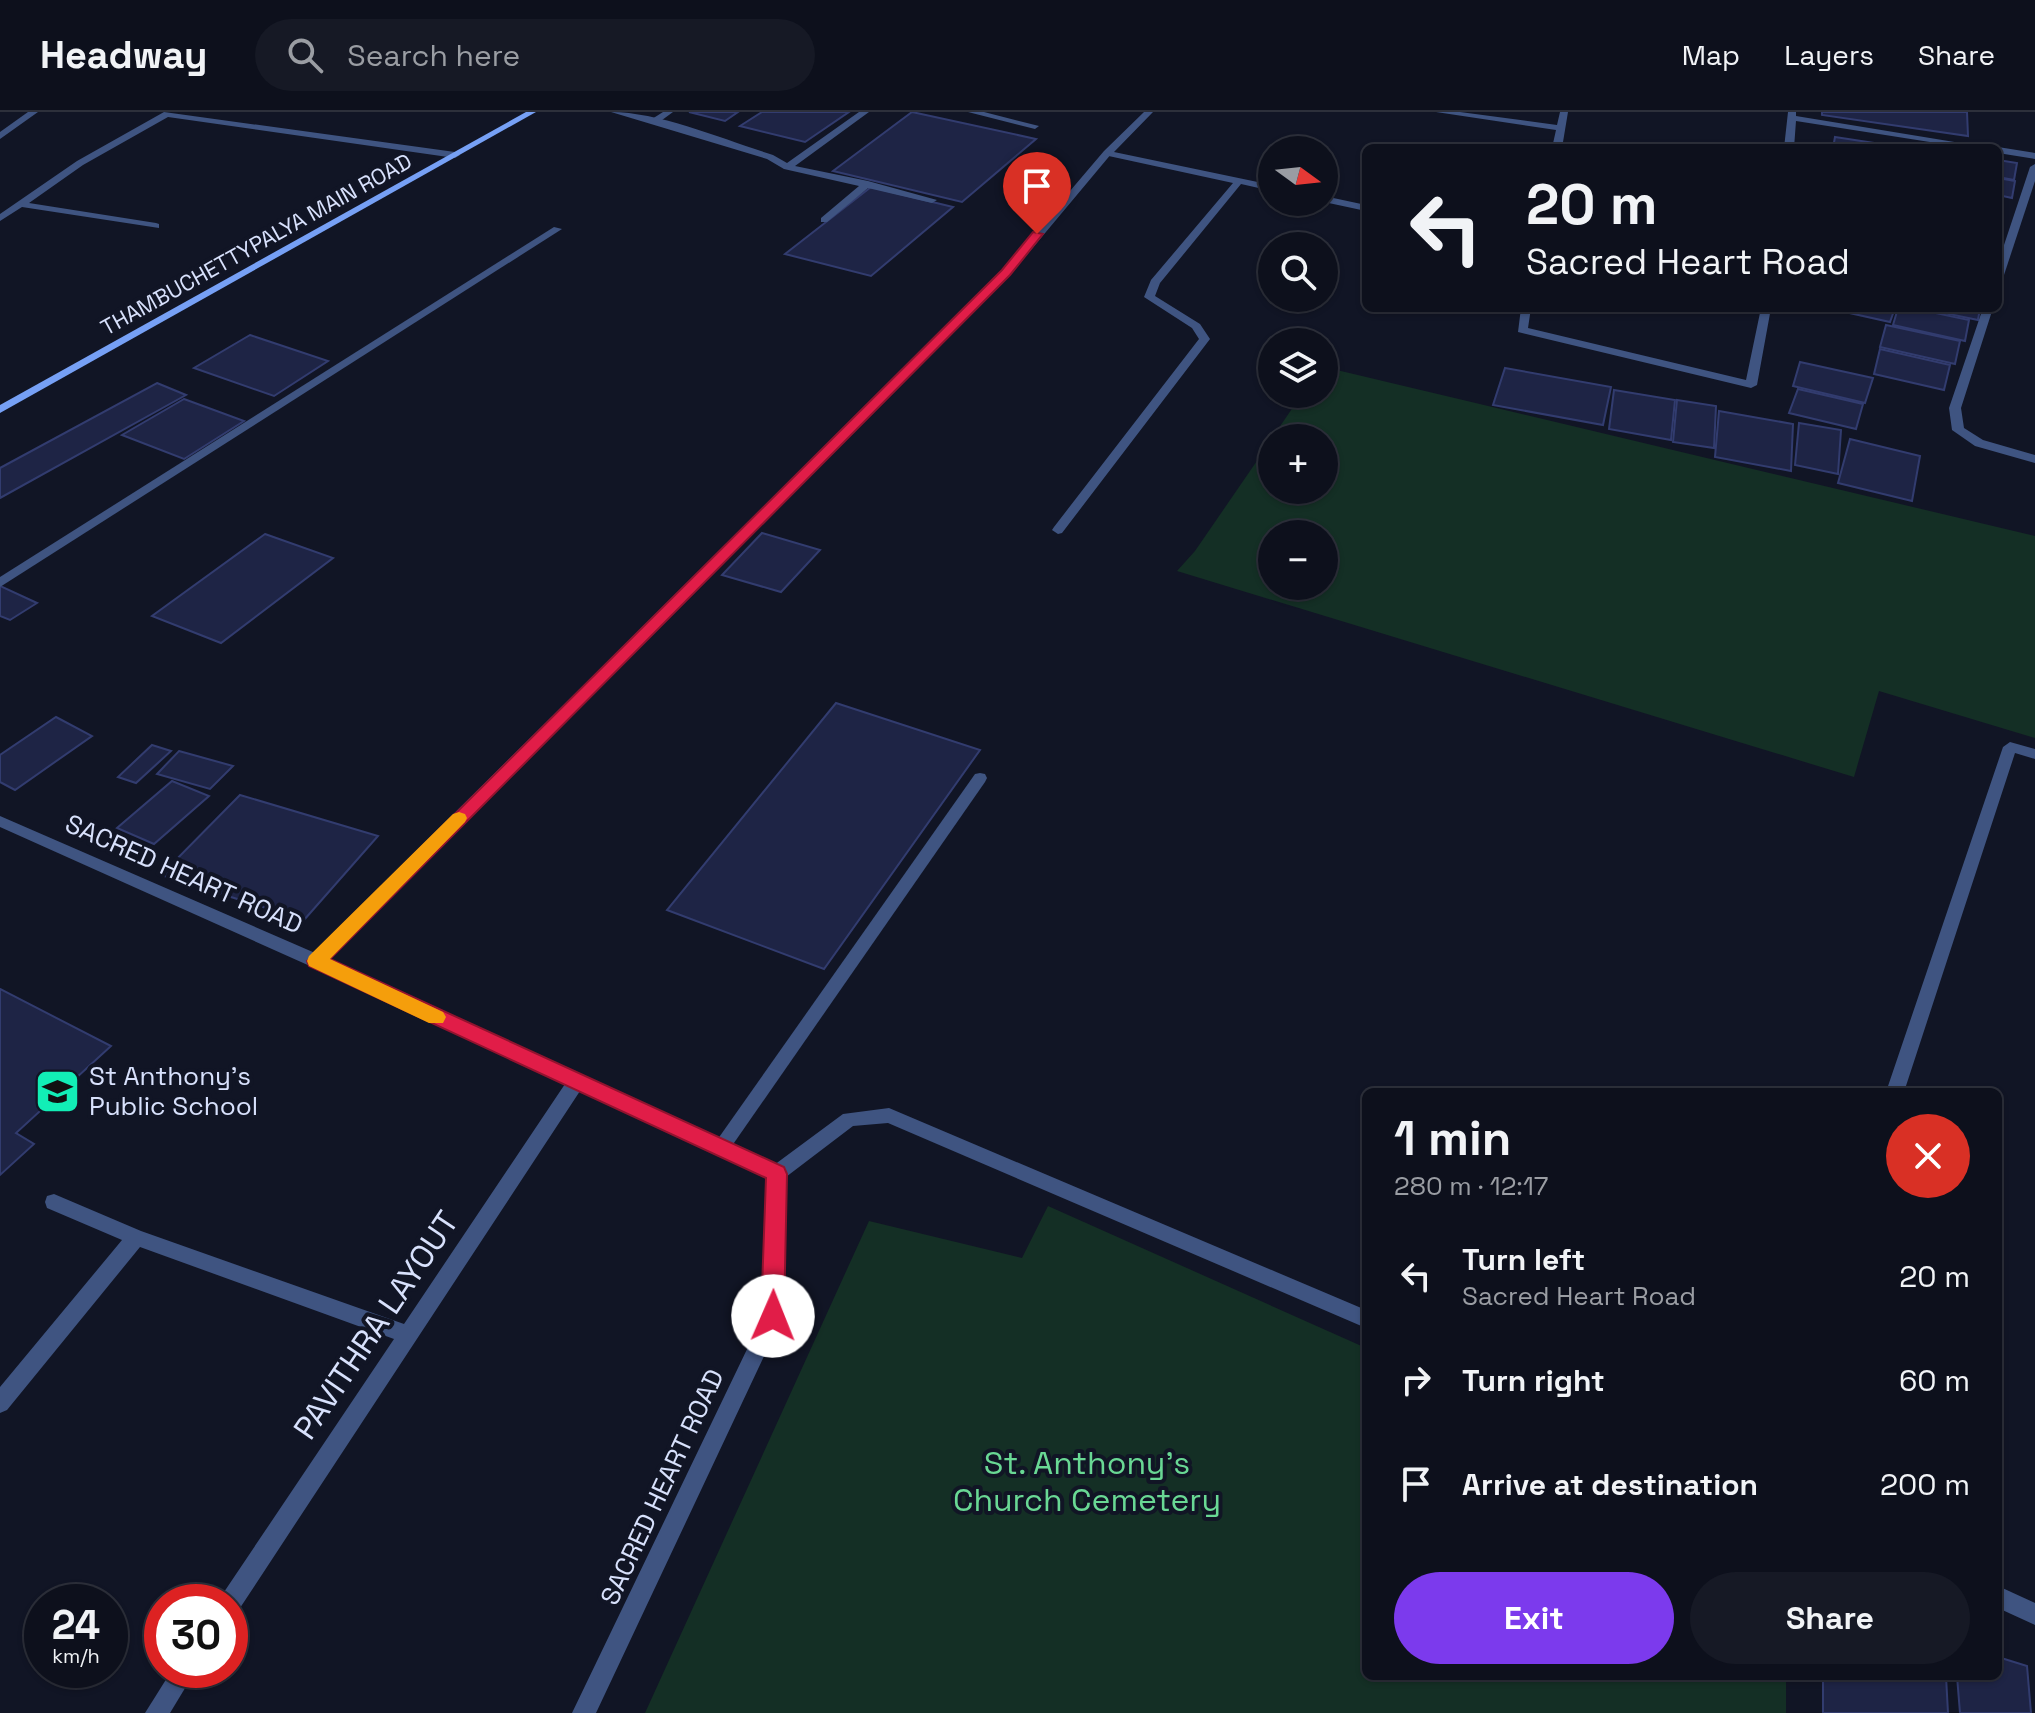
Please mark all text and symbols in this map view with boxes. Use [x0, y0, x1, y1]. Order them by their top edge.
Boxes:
search box [255, 19, 815, 91]
text: Headway [40, 31, 207, 79]
icon: search [283, 33, 327, 77]
text: Search here [347, 36, 520, 75]
text: Map [1682, 37, 1740, 73]
text: Layers [1784, 37, 1874, 73]
text: Share [1918, 37, 1995, 73]
north arrow [1258, 136, 1338, 216]
map controls [1258, 136, 1338, 600]
street label: THAMBUCHETTYPALYA MAIN ROAD [96, 147, 416, 341]
pin [1003, 152, 1071, 234]
icon: arrive [1015, 164, 1059, 208]
text: 20 m [1526, 169, 1658, 240]
icon: left [1394, 176, 1498, 280]
button: search [1258, 232, 1338, 312]
text: Sacred Heart Road [1526, 239, 1850, 285]
button: layers [1258, 328, 1338, 408]
button: + [1258, 424, 1338, 504]
button: − [1258, 520, 1338, 600]
street label: SACRED HEART ROAD [60, 806, 308, 942]
place label: St Anthony's Public School [89, 1059, 258, 1123]
school or university icon: St Anthony's Public School [34, 1067, 82, 1115]
text: 1 min [1394, 1108, 1511, 1169]
button: close [1886, 1114, 1970, 1198]
text: 280 m · 12:17 [1394, 1169, 1548, 1203]
street label: PAVITHRA LAYOUT [285, 1203, 467, 1447]
text: Turn left [1462, 1240, 1585, 1279]
icon: left [1394, 1254, 1438, 1298]
text: 20 m [1899, 1257, 1970, 1296]
position arrow [731, 1274, 815, 1358]
text: Sacred Heart Road [1462, 1279, 1696, 1313]
icon: right [1394, 1358, 1438, 1402]
text: Turn right [1462, 1361, 1605, 1400]
text: 60 m [1899, 1361, 1970, 1400]
street label: SACRED HEART ROAD [592, 1364, 732, 1610]
park label: St. Anthony's Church Cemetery [953, 1443, 1221, 1520]
icon: arrive [1394, 1462, 1438, 1506]
text: Arrive at destination [1462, 1465, 1758, 1504]
text: 200 m [1880, 1465, 1970, 1504]
button: Exit [1394, 1572, 1674, 1664]
button: Share [1690, 1572, 1970, 1664]
speed limit sign: 30 [144, 1584, 248, 1688]
text: 24 [52, 1600, 100, 1651]
text: km/h [52, 1643, 100, 1669]

